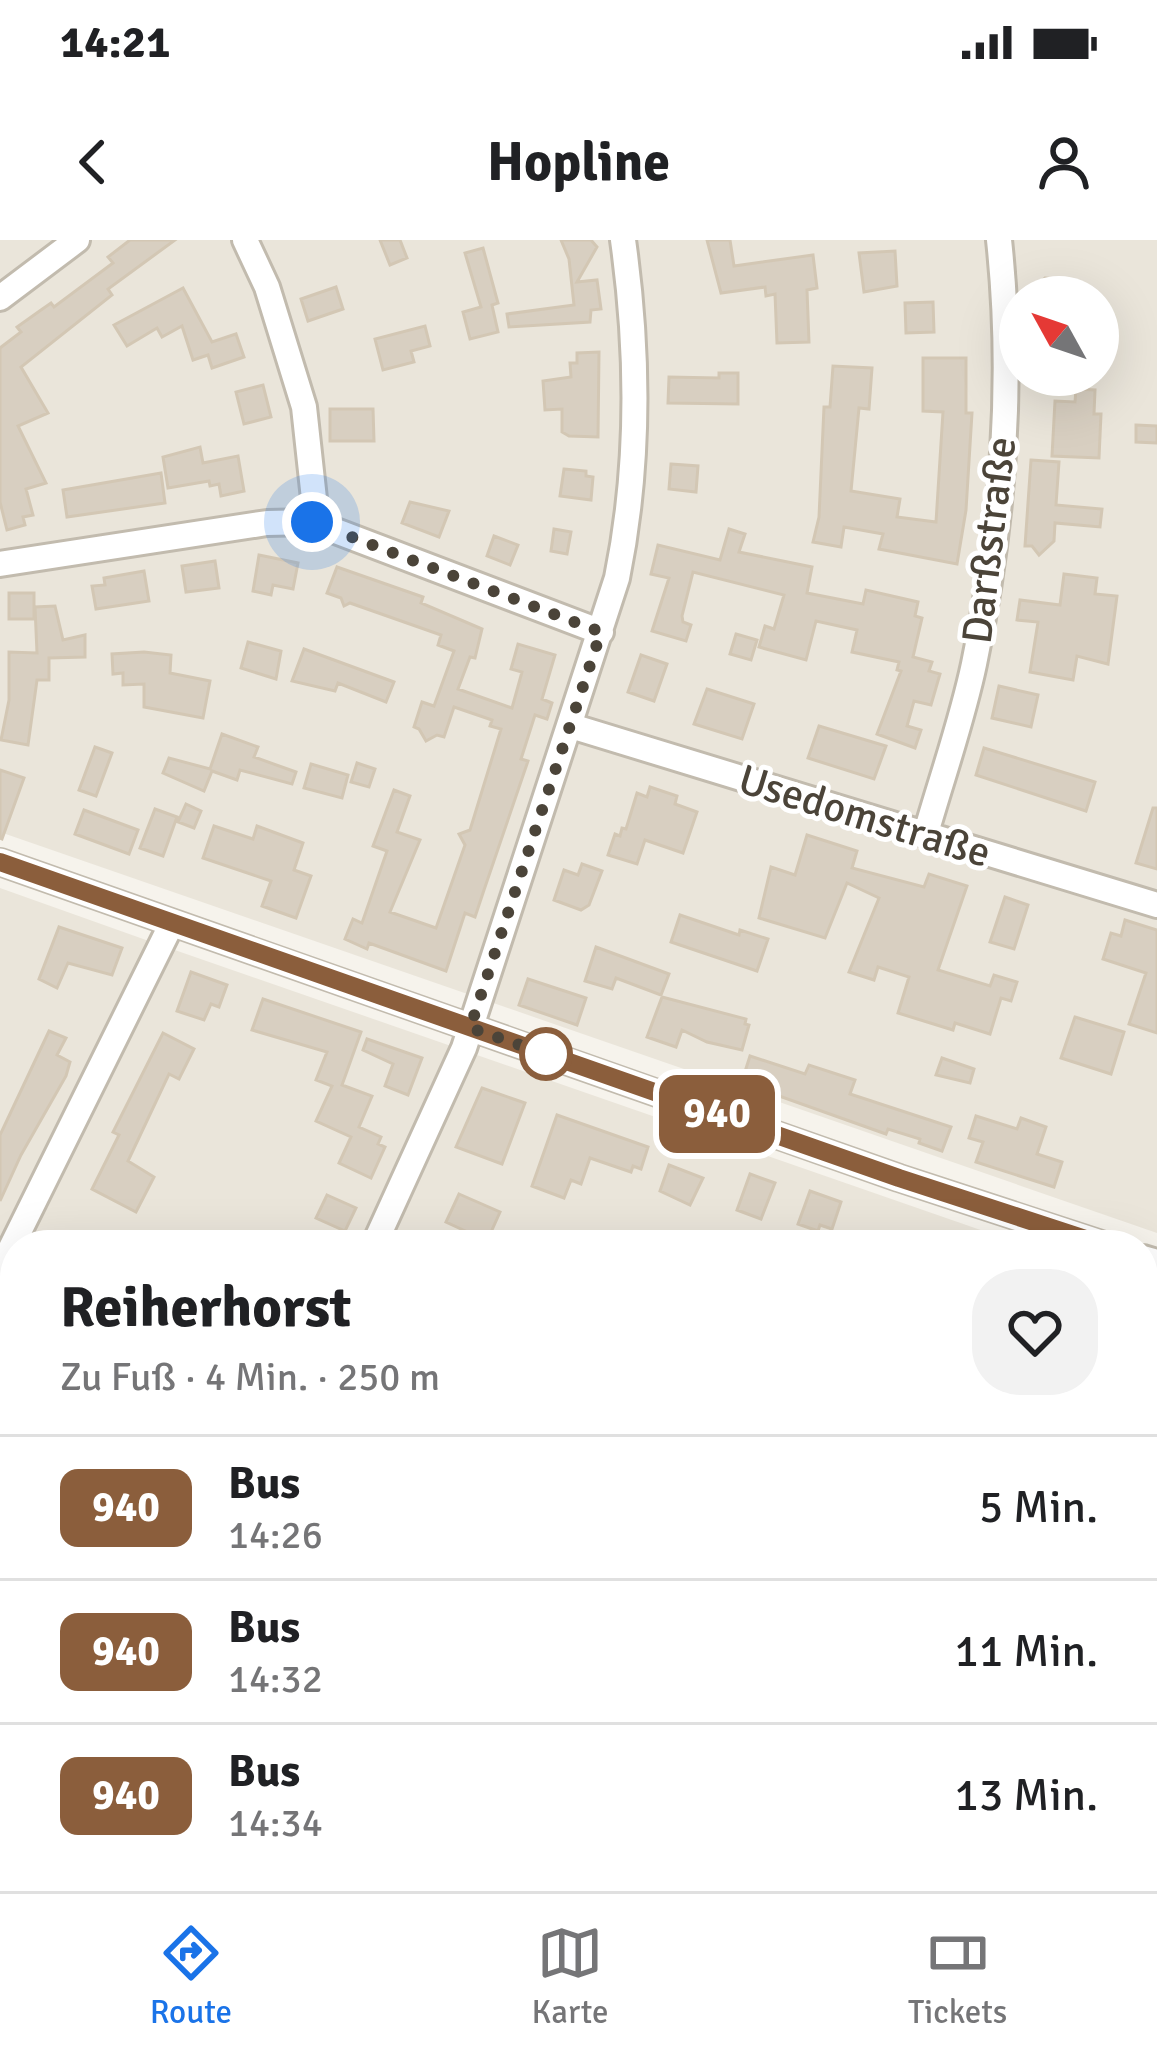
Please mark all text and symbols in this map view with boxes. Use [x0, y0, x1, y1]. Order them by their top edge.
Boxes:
text: 14:21 [60, 15, 170, 70]
icon: back [60, 129, 126, 195]
text: Hopline [487, 129, 670, 196]
icon: person [1031, 129, 1097, 195]
north arrow [999, 276, 1119, 396]
map controls [999, 276, 1119, 396]
street label: Darßstraße [952, 434, 1027, 647]
your location [282, 492, 342, 552]
street label: Usedomstraße [732, 754, 997, 879]
unlabelled marker [521, 1029, 571, 1079]
line badge: 940 [648, 1075, 786, 1153]
text: 940 [683, 1088, 751, 1139]
button: heart [972, 1269, 1098, 1395]
text: Reiherhorst [60, 1272, 351, 1343]
text: Zu Fuß · 4 Min. · 250 m [60, 1353, 440, 1401]
text: Bus [228, 1456, 300, 1511]
text: 5 Min. [979, 1480, 1098, 1535]
text: 940 [92, 1482, 160, 1533]
text: 14:26 [228, 1511, 323, 1559]
text: Bus [228, 1600, 300, 1655]
text: 11 Min. [955, 1624, 1098, 1679]
text: 940 [92, 1626, 160, 1677]
text: 14:32 [228, 1655, 323, 1703]
text: Bus [228, 1744, 300, 1799]
text: 13 Min. [955, 1768, 1098, 1823]
text: 940 [92, 1770, 160, 1821]
text: 14:34 [228, 1799, 323, 1847]
tab: Route [150, 1920, 232, 2033]
tab: Karte [532, 1920, 609, 2033]
tab: Tickets [908, 1920, 1007, 2033]

